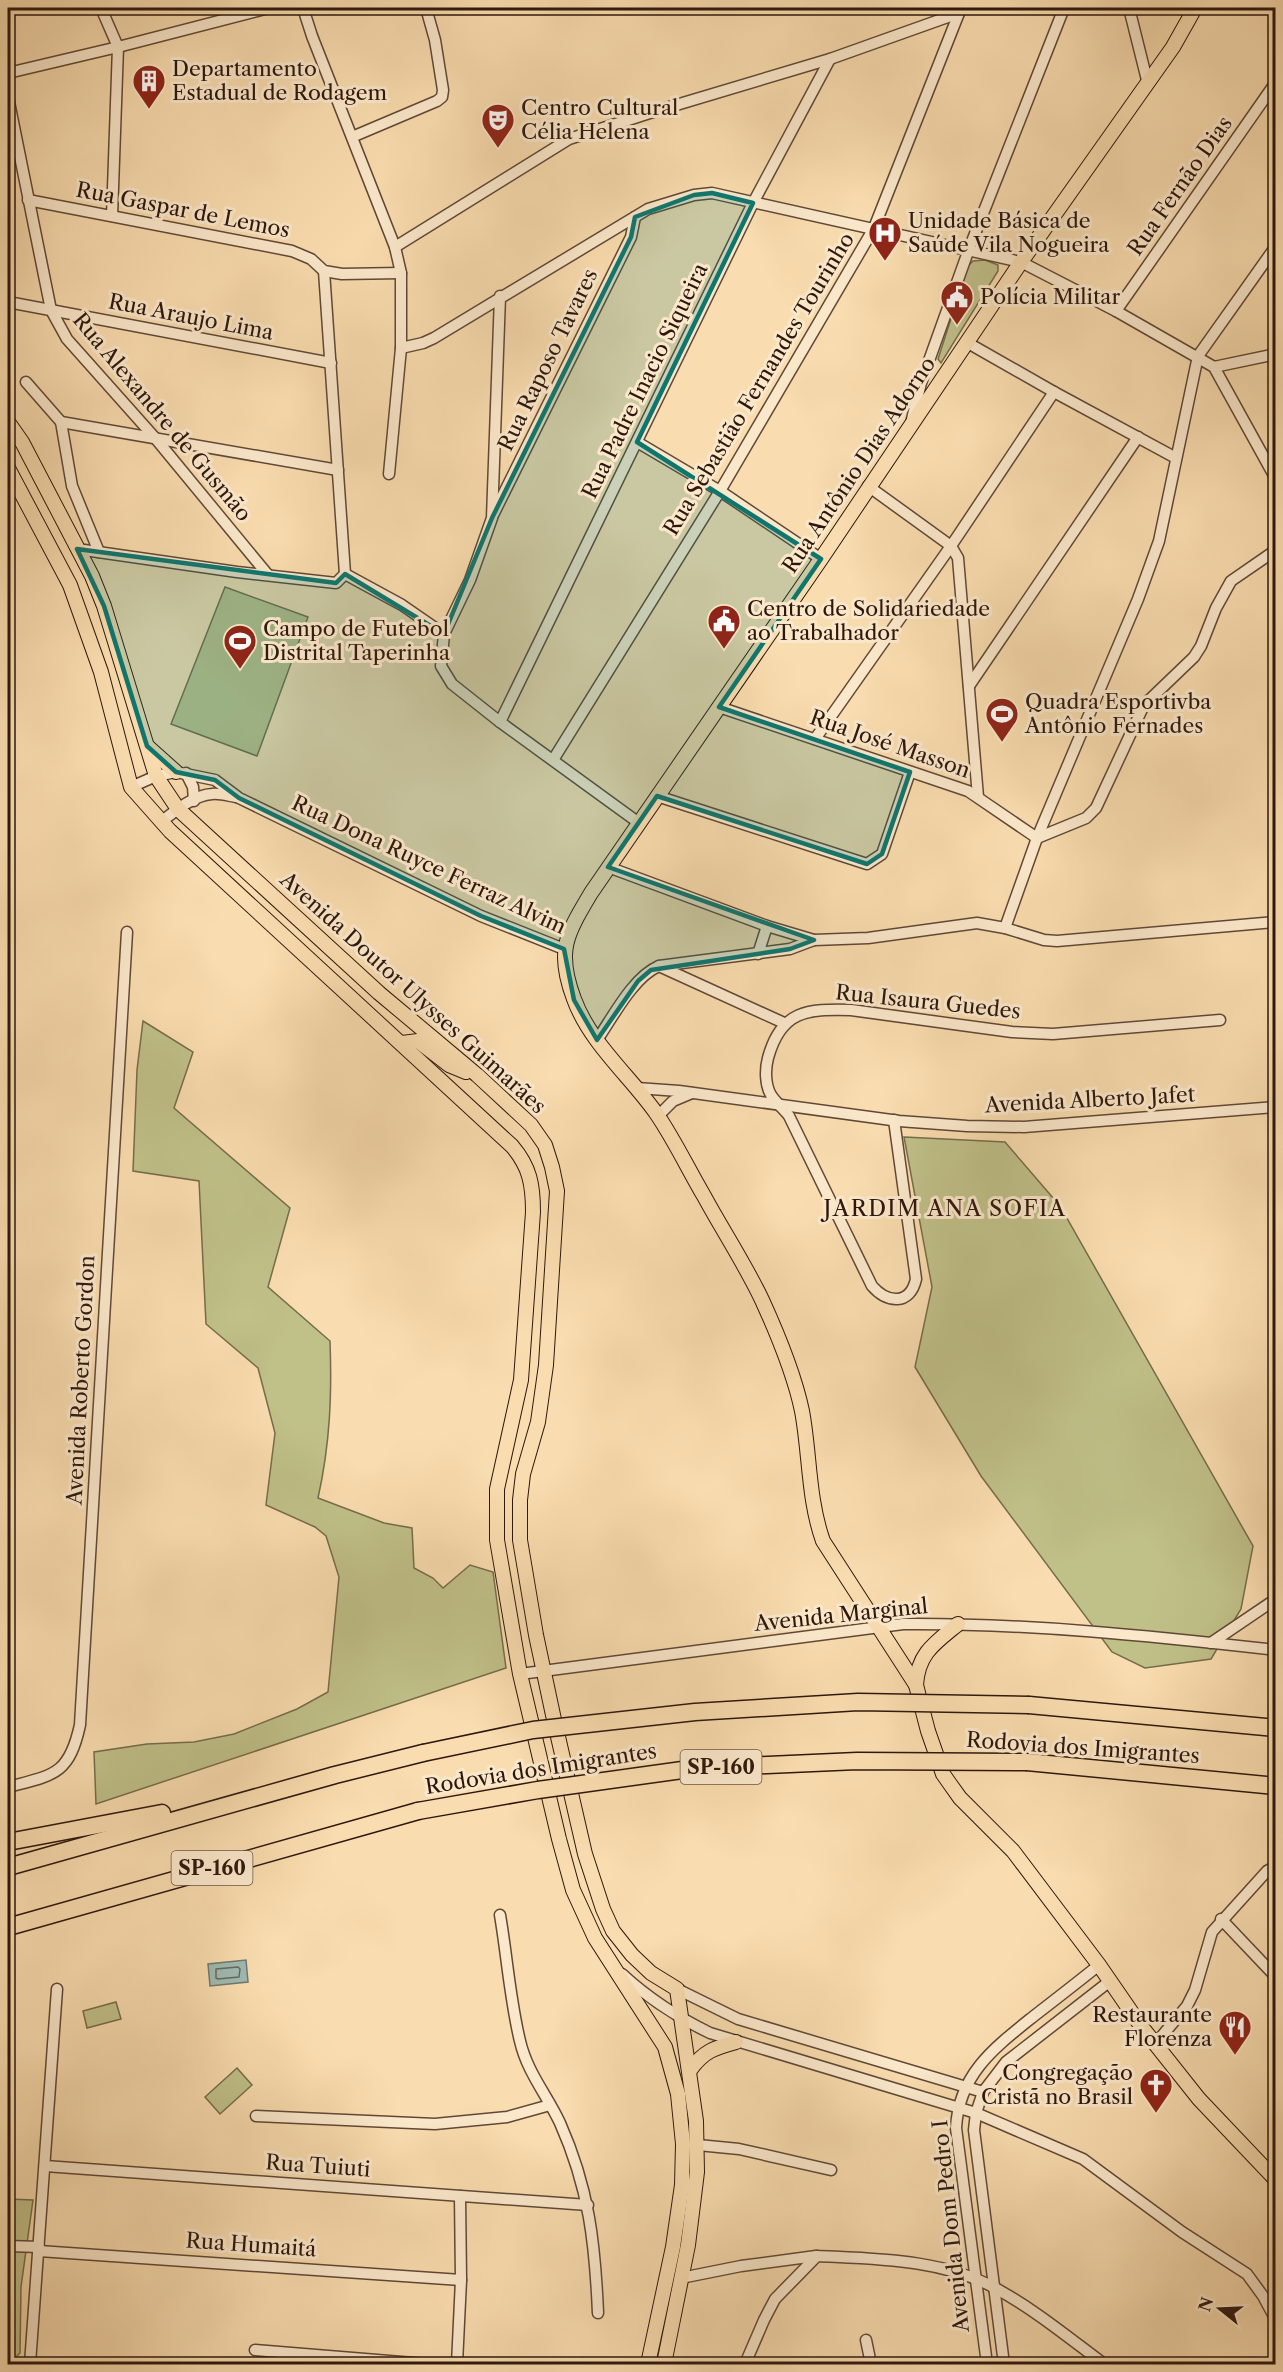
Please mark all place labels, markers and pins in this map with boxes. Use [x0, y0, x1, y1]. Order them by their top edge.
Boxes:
place label: Departamento Estadual de Rodagem [172, 56, 387, 105]
building icon: Departamento Estadual de Rodagem [131, 63, 167, 110]
place label: Centro Cultural Célia Helena [521, 95, 678, 144]
theatre icon: Centro Cultural Célia Helena [480, 102, 516, 149]
place label: Unidade Básica de Saúde Vila Nogueira [908, 208, 1110, 257]
hospital icon: Unidade Básica de Saúde Vila Nogueira [867, 215, 903, 262]
public building icon: Polícia Militar [939, 279, 975, 326]
place label: Polícia Militar [980, 284, 1120, 309]
place label: Centro de Solidariedade ao Trabalhador [747, 596, 990, 645]
public building icon: Centro de Solidariedade ao Trabalhador [706, 603, 742, 650]
place label: Campo de Futebol Distrital Taperinha [263, 616, 451, 665]
sports icon: Campo de Futebol Distrital Taperinha [222, 623, 258, 670]
place label: Quadra Esportivba Antônio Fernades [1024, 689, 1212, 738]
sports icon: Quadra Esportivba Antônio Fernades [984, 696, 1020, 743]
place label: Restaurante Florenza [1092, 2002, 1213, 2051]
restaurant icon: Restaurante Florenza [1217, 2009, 1253, 2056]
place label: Congregação Cristã no Brasil [981, 2060, 1133, 2109]
church icon: Congregação Cristã no Brasil [1138, 2067, 1174, 2114]

